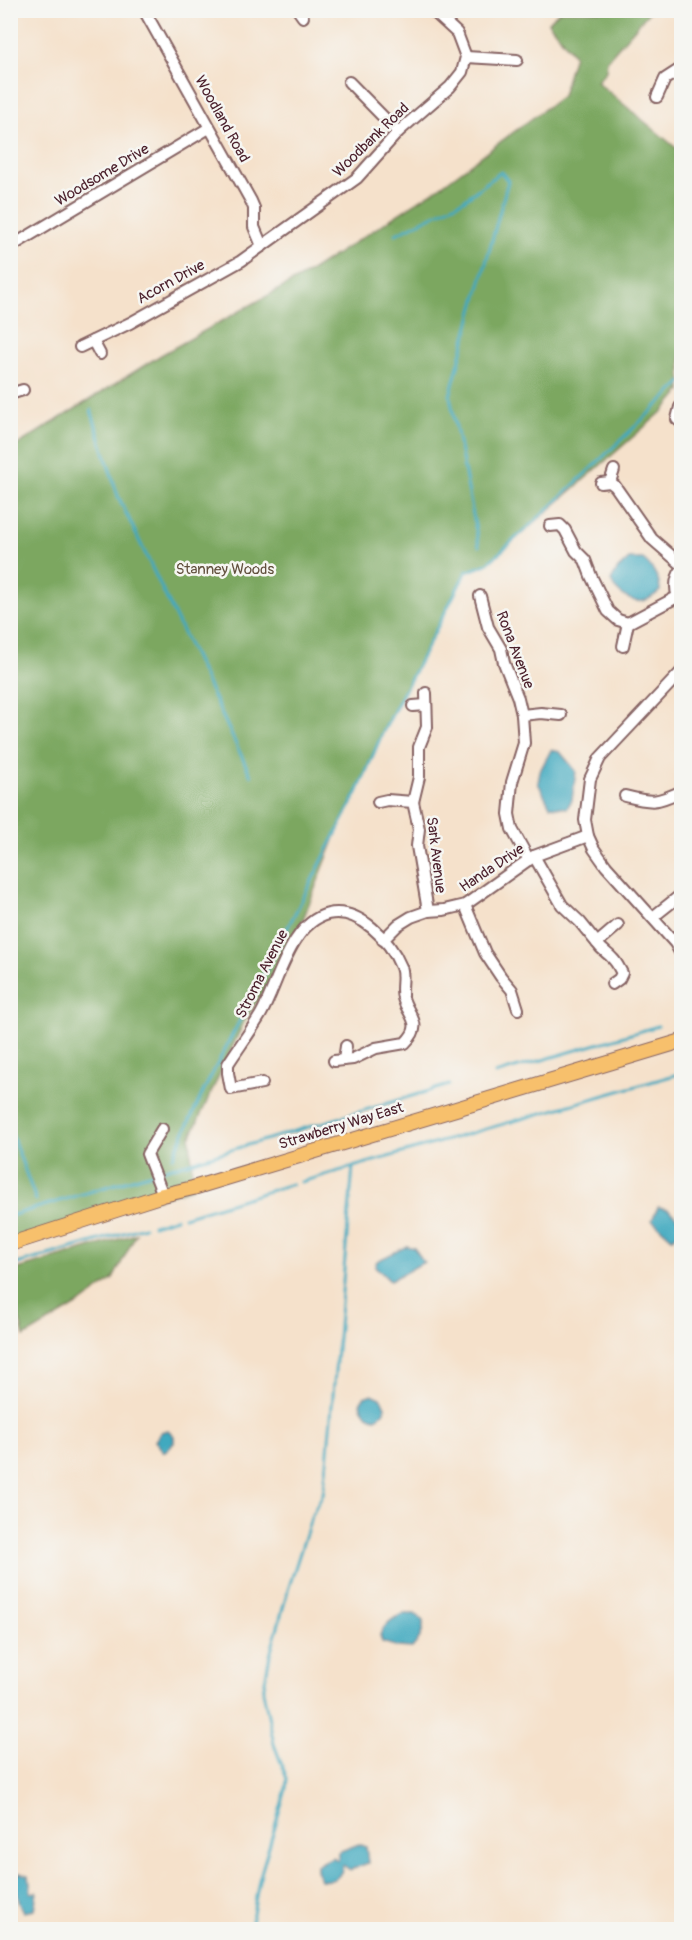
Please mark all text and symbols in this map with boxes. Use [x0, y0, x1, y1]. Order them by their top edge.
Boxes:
street label: Woodland Road [190, 72, 254, 166]
street label: Woodbank Road [329, 99, 413, 181]
street label: Woodsome Drive [51, 139, 153, 211]
street label: Acorn Drive [134, 255, 209, 308]
park label: Stanney Woods [176, 560, 274, 579]
street label: Rona Avenue [492, 609, 539, 692]
street label: Sark Avenue [422, 816, 450, 895]
street label: Handa Drive [456, 839, 529, 897]
street label: Stroma Avenue [231, 926, 293, 1022]
street label: Strawberry Way East [276, 1098, 407, 1154]

